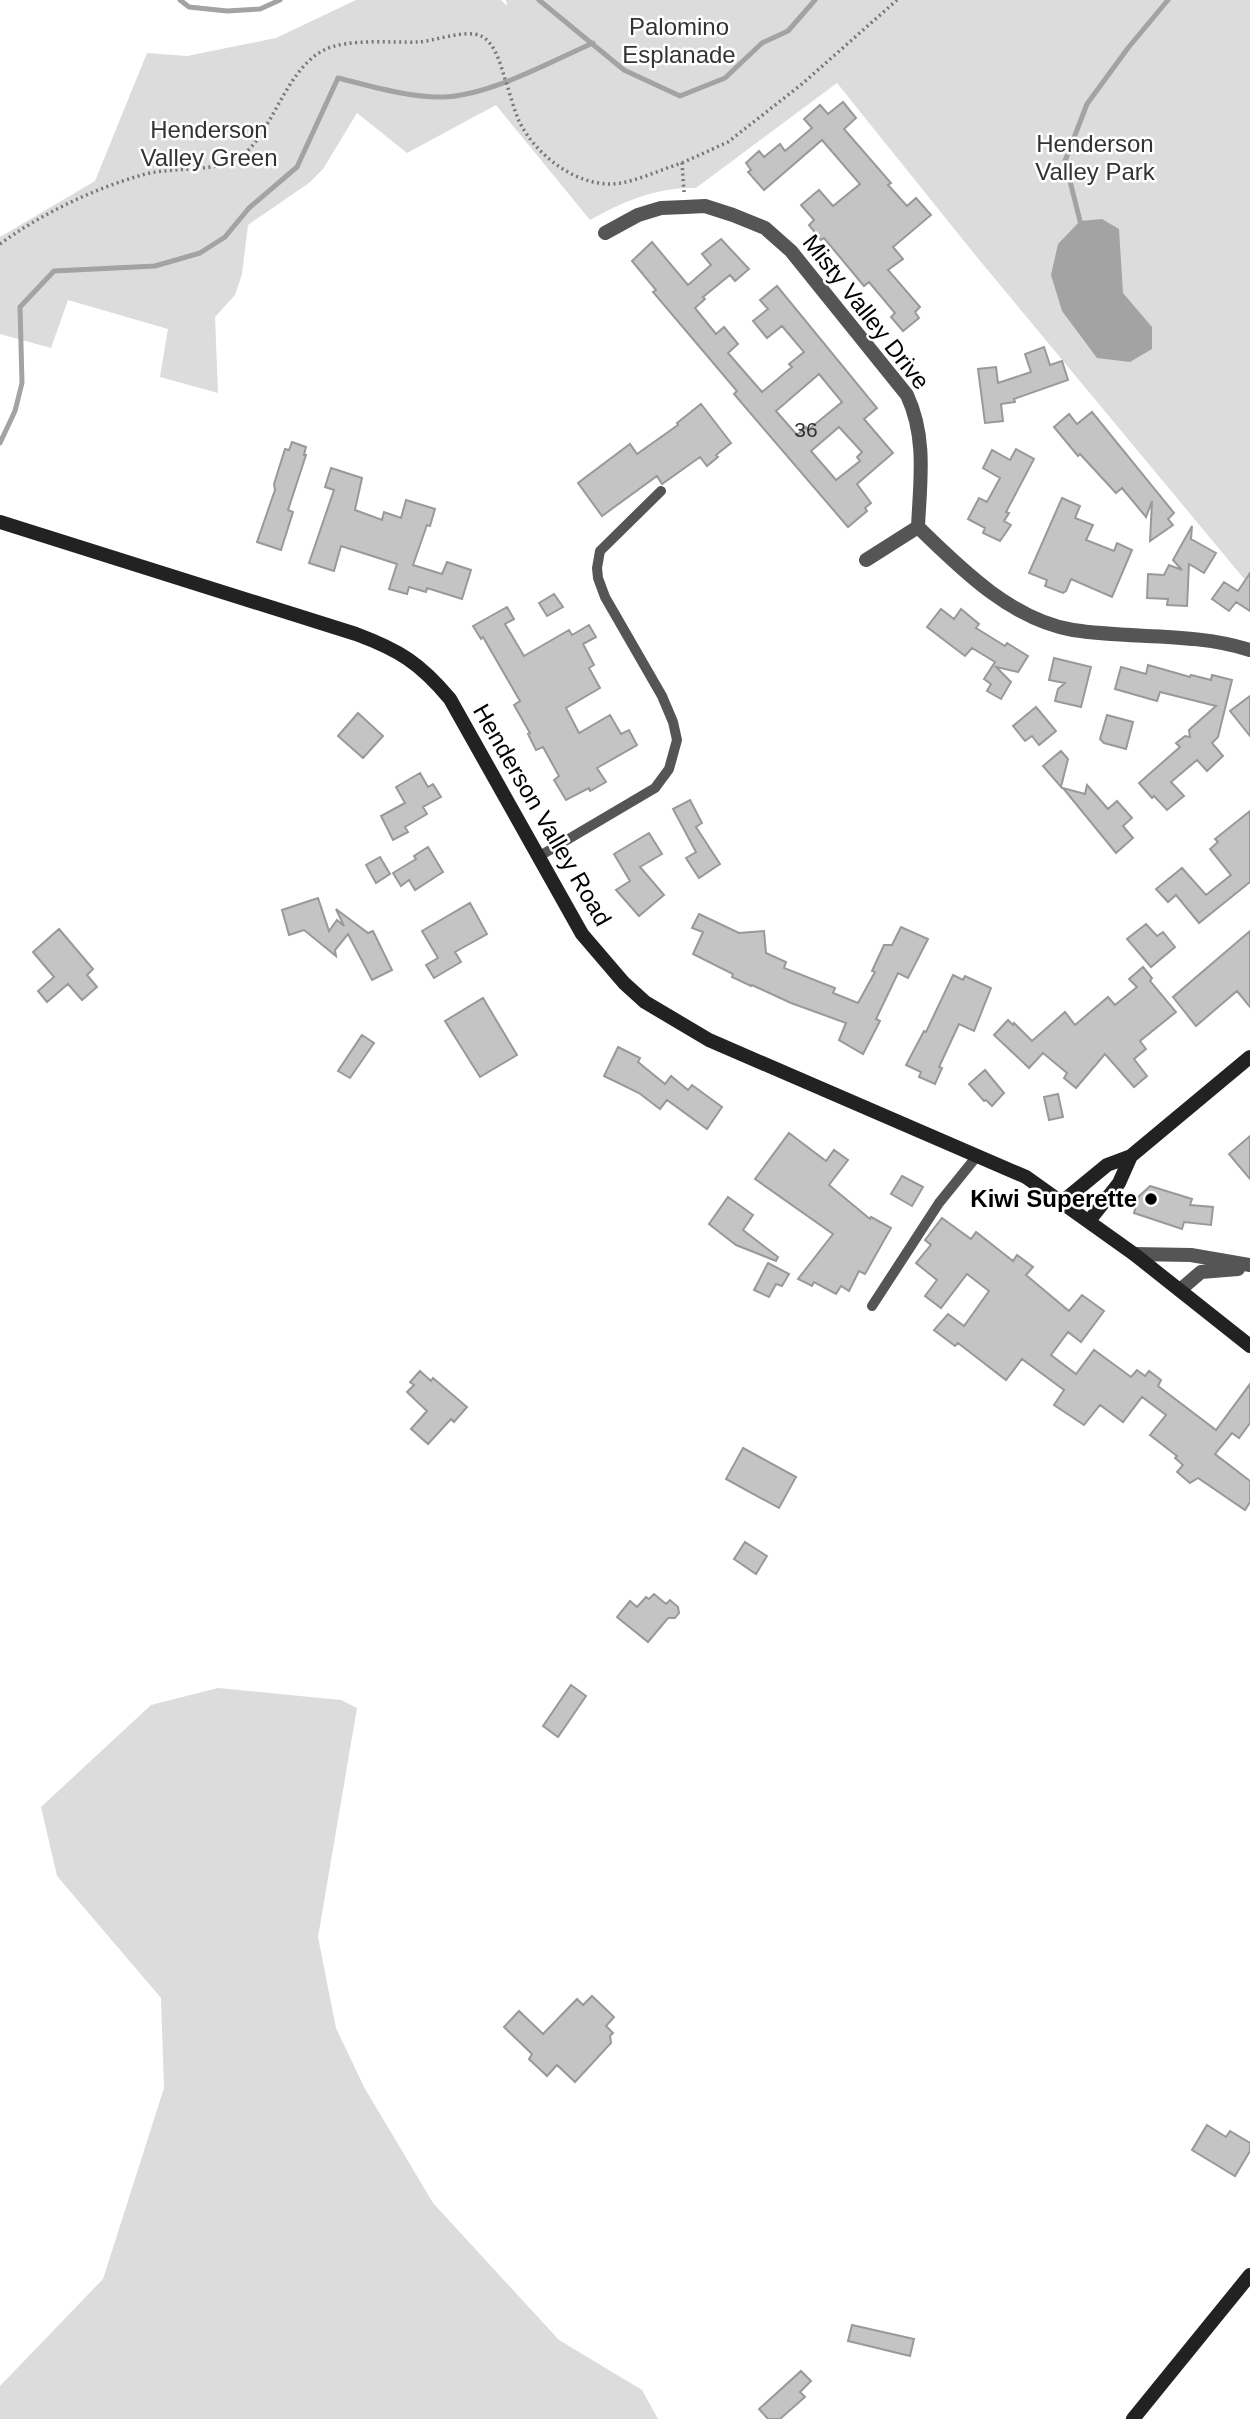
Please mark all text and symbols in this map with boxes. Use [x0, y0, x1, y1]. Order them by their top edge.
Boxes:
park label: Palomino Esplanade [622, 13, 736, 68]
park label: Henderson Valley Green [141, 116, 277, 171]
park label: Henderson Valley Park [1035, 130, 1156, 185]
street label: Misty Valley Drive [798, 229, 935, 394]
house number: 36 [794, 418, 818, 441]
street label: Henderson Valley Road [468, 699, 617, 930]
place label: Kiwi Superette [970, 1185, 1137, 1212]
marker: Kiwi Superette [1143, 1191, 1159, 1207]

